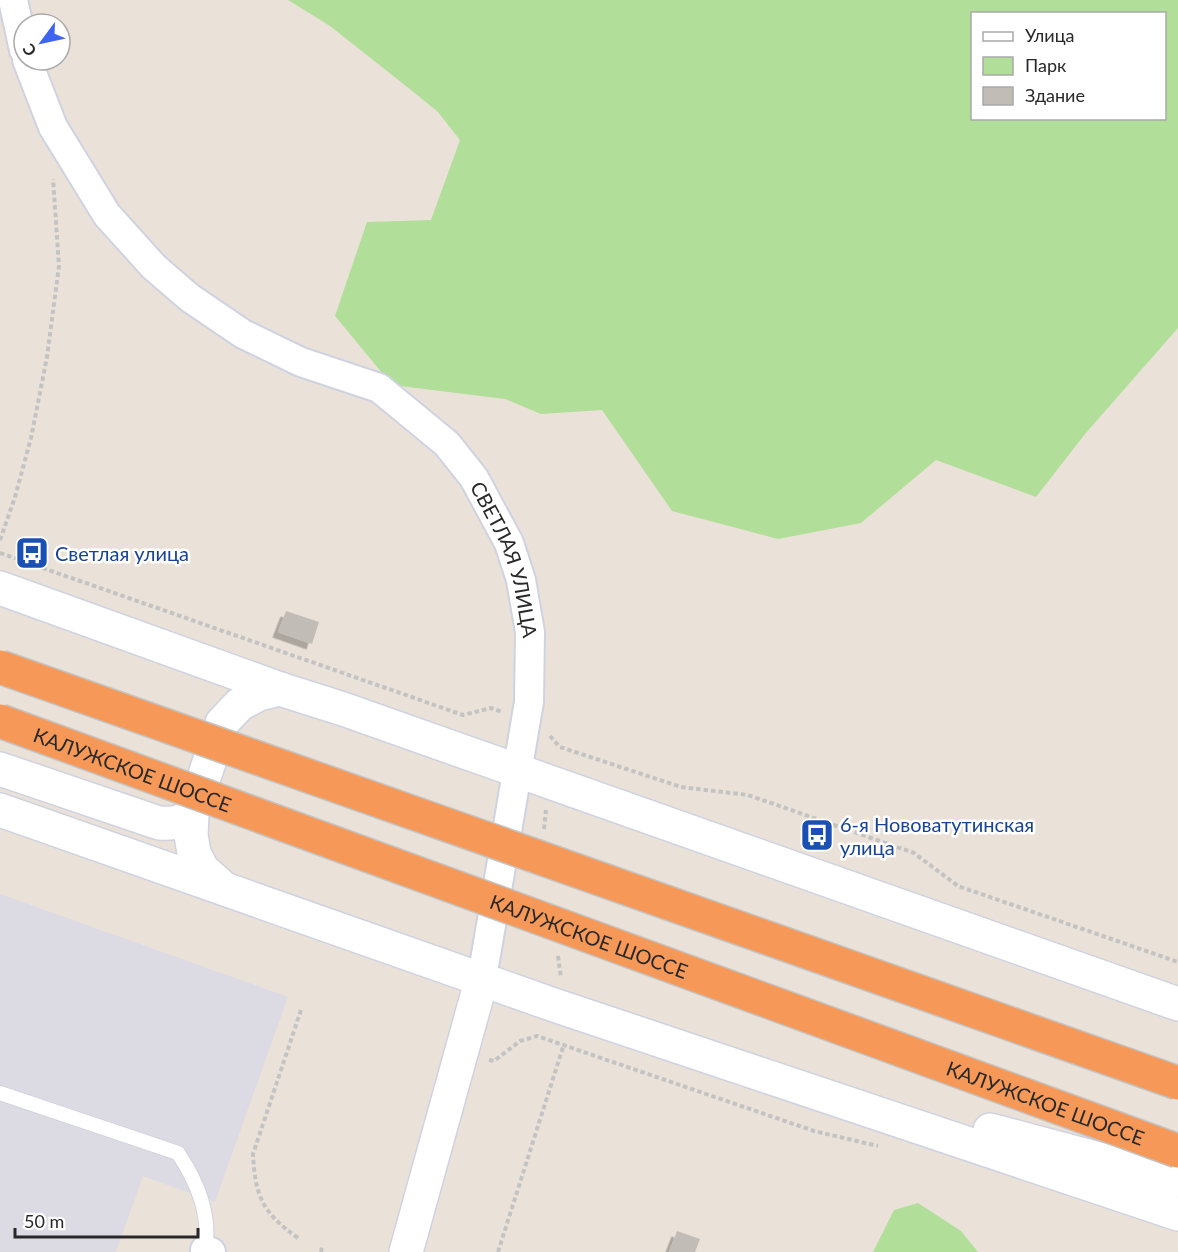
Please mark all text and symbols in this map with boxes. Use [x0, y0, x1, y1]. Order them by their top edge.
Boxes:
north arrow [12, 12, 72, 72]
legend [971, 12, 1166, 120]
text: Улица [1025, 24, 1075, 46]
text: С [18, 40, 40, 60]
text: Парк [1025, 54, 1067, 76]
text: Здание [1025, 84, 1085, 106]
street label: СВЕТЛАЯ УЛИЦА [466, 477, 543, 640]
bus stop icon: Светлая улица [14, 535, 50, 571]
place label: Светлая улица [55, 541, 189, 565]
street label: КАЛУЖСКОЕ ШОССЕ [30, 722, 235, 816]
place label: 6-я Нововатутинская улица [840, 812, 1034, 859]
bus stop icon: 6-я Нововатутинская улица [799, 817, 835, 853]
street label: КАЛУЖСКОЕ ШОССЕ [487, 889, 691, 983]
street label: КАЛУЖСКОЕ ШОССЕ [943, 1056, 1148, 1150]
scale bar [15, 1201, 198, 1239]
text: 50 m [24, 1210, 64, 1232]

